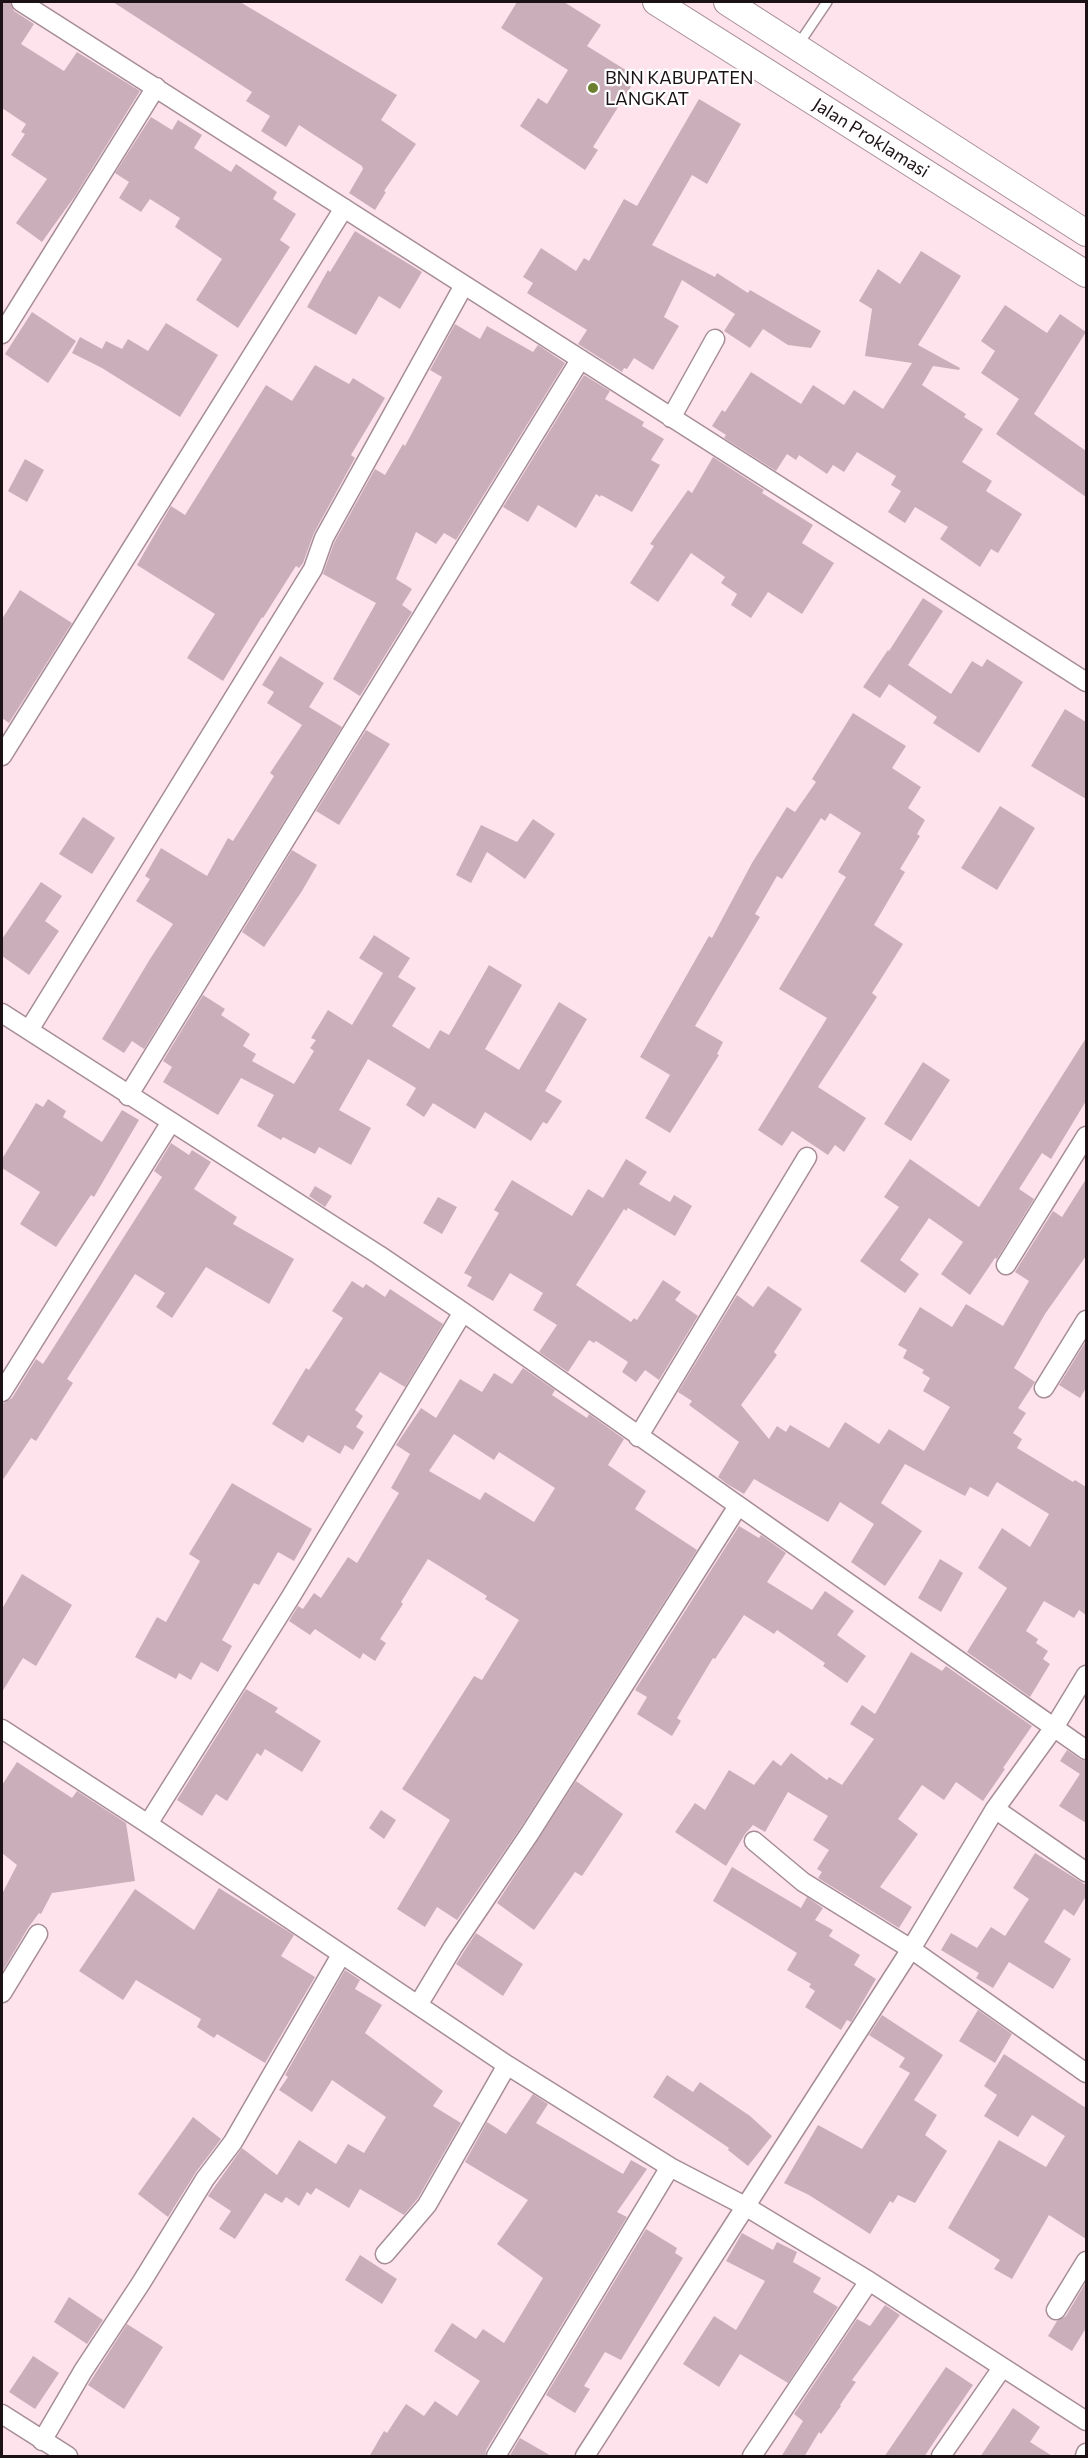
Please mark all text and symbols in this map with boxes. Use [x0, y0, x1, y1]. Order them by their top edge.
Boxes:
place label: BNN KABUPATEN LANGKAT [605, 67, 753, 110]
marker: BNN KABUPATEN LANGKAT [586, 81, 600, 95]
street label: Jalan Proklamasi [809, 94, 933, 182]

